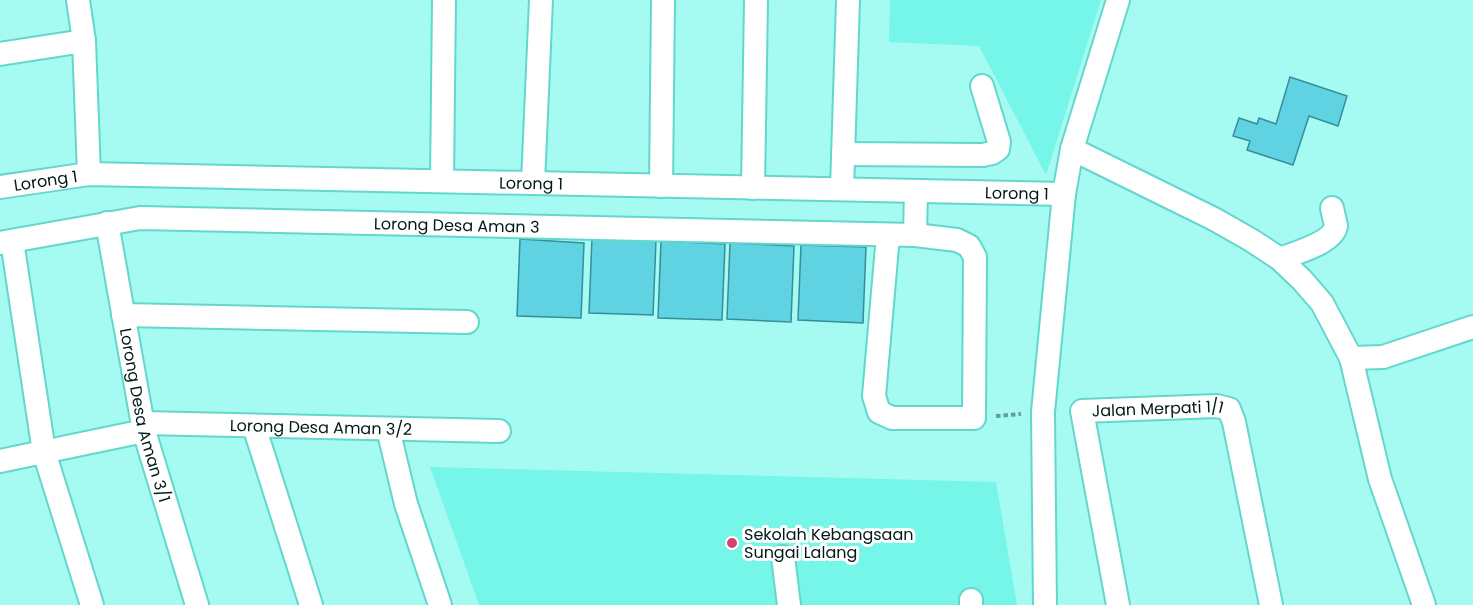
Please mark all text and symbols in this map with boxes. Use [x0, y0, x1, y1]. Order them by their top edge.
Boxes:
street label: Lorong 1 [12, 165, 79, 197]
street label: Lorong 1 [499, 171, 563, 196]
street label: Lorong 1 [985, 181, 1049, 206]
street label: Lorong Desa Aman 3 [374, 212, 540, 239]
street label: Lorong Desa Aman 3/1 [114, 326, 176, 505]
street label: Jalan Merpati 1/1 [1091, 395, 1226, 423]
street label: Lorong Desa Aman 3/2 [230, 414, 412, 441]
place label: Sekolah Kebangsaan Sungai Lalang [744, 523, 913, 564]
marker: Sekolah Kebangsaan Sungai Lalang [725, 536, 739, 550]

